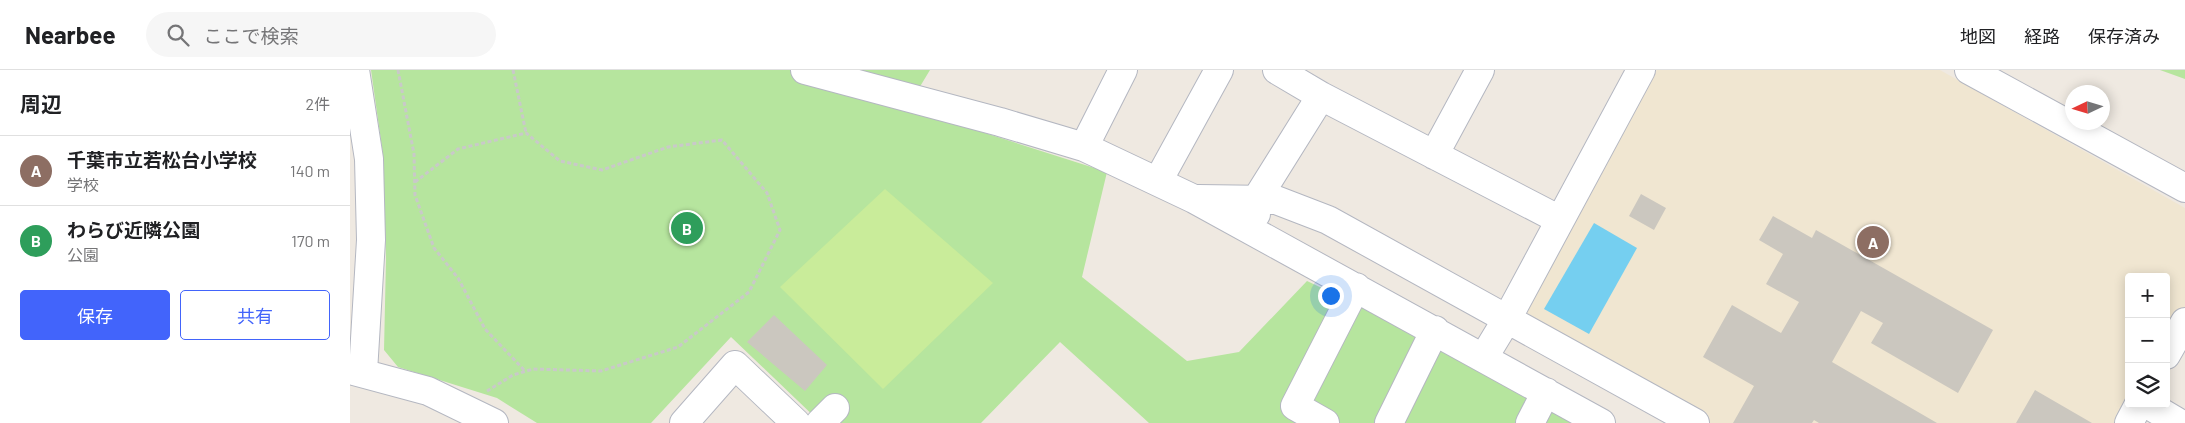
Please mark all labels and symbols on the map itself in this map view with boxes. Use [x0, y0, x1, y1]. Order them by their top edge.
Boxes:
north arrow [2065, 85, 2110, 130]
pin: B [671, 209, 703, 247]
pin: A [1857, 223, 1889, 261]
your location [1318, 283, 1344, 309]

